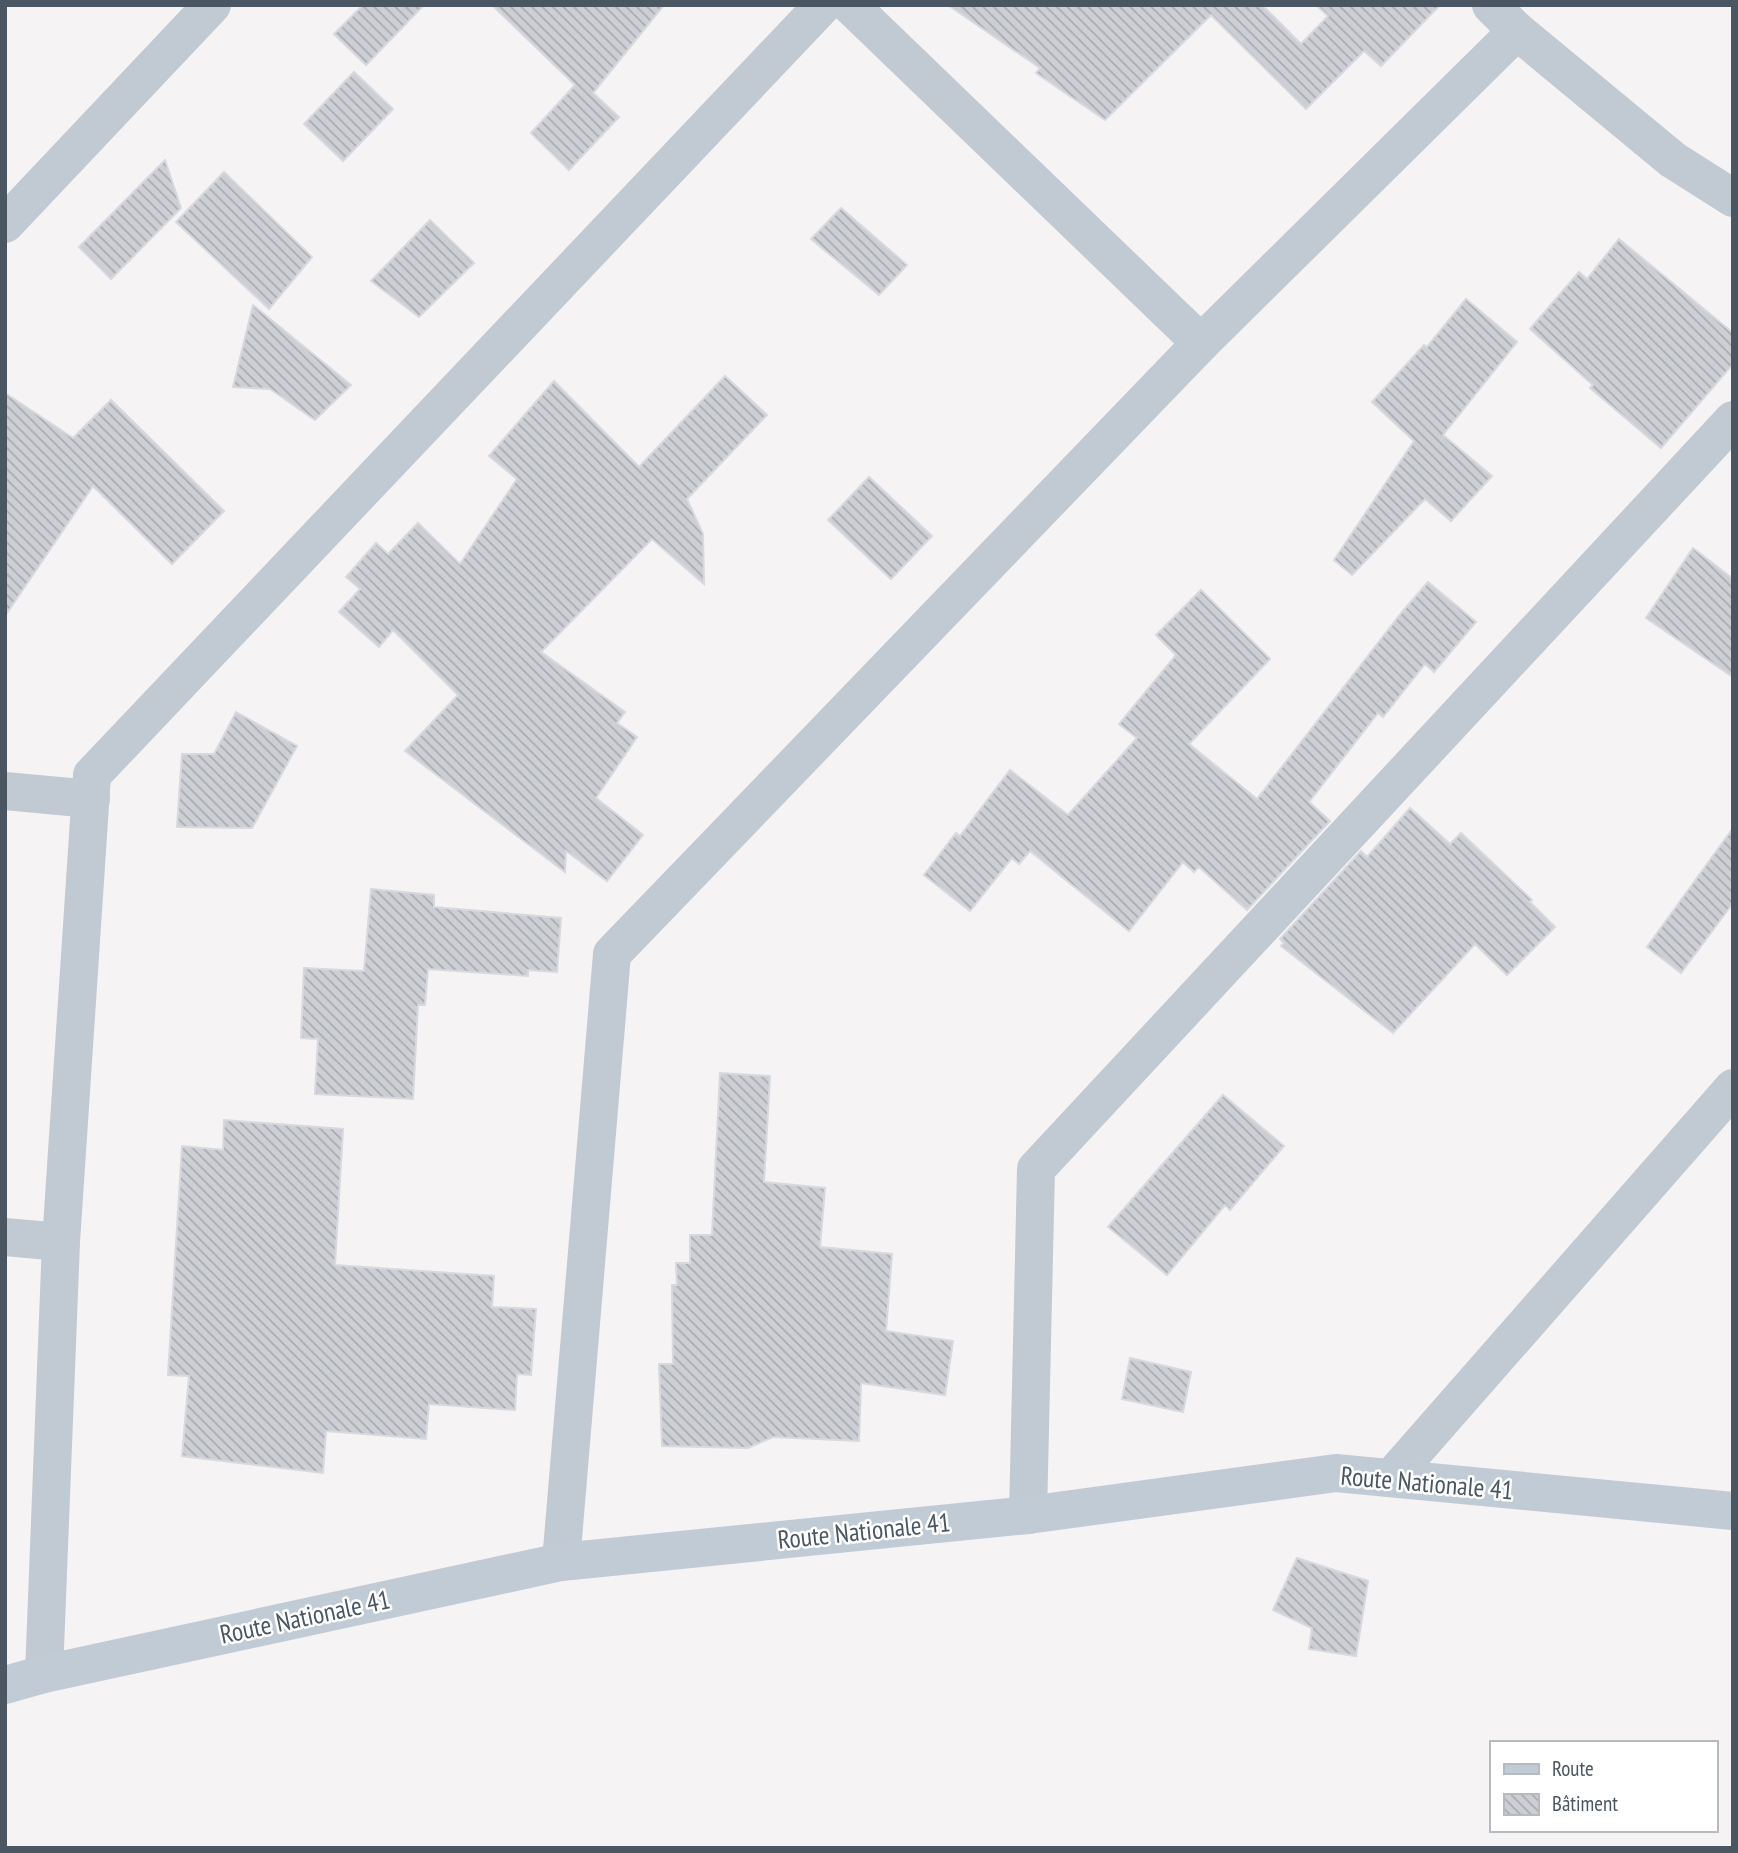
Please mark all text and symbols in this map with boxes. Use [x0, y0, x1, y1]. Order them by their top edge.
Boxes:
street label: Route Nationale 41 [1339, 1459, 1515, 1506]
street label: Route Nationale 41 [776, 1505, 952, 1556]
street label: Route Nationale 41 [217, 1582, 393, 1651]
legend [1490, 1741, 1717, 1832]
text: Route [1552, 1755, 1594, 1782]
text: Bâtiment [1552, 1790, 1618, 1817]

